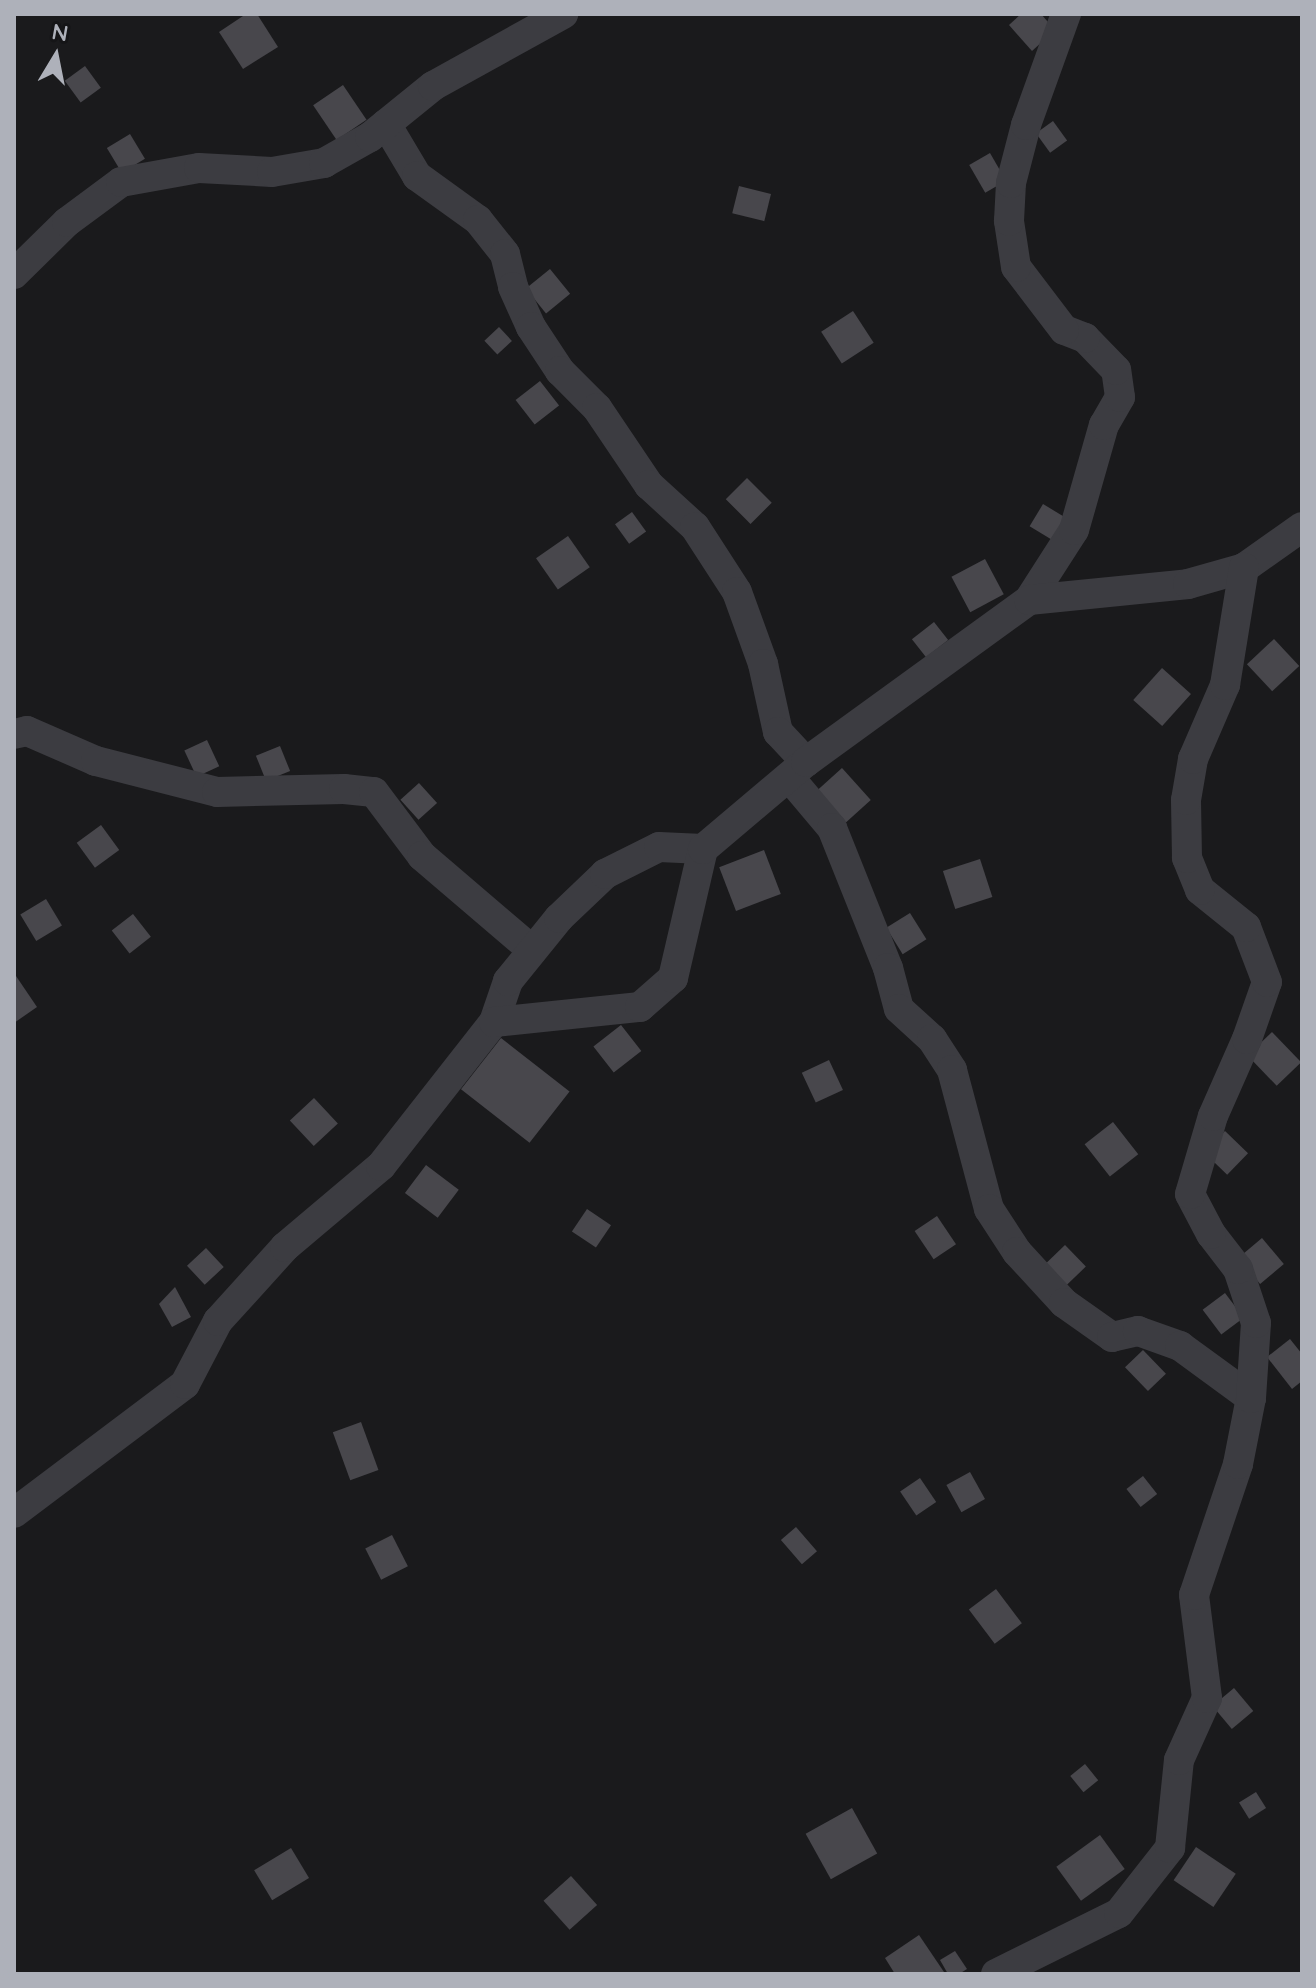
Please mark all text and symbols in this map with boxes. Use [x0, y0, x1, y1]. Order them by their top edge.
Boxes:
north arrow [16, 16, 96, 96]
text: N [50, 17, 71, 48]

